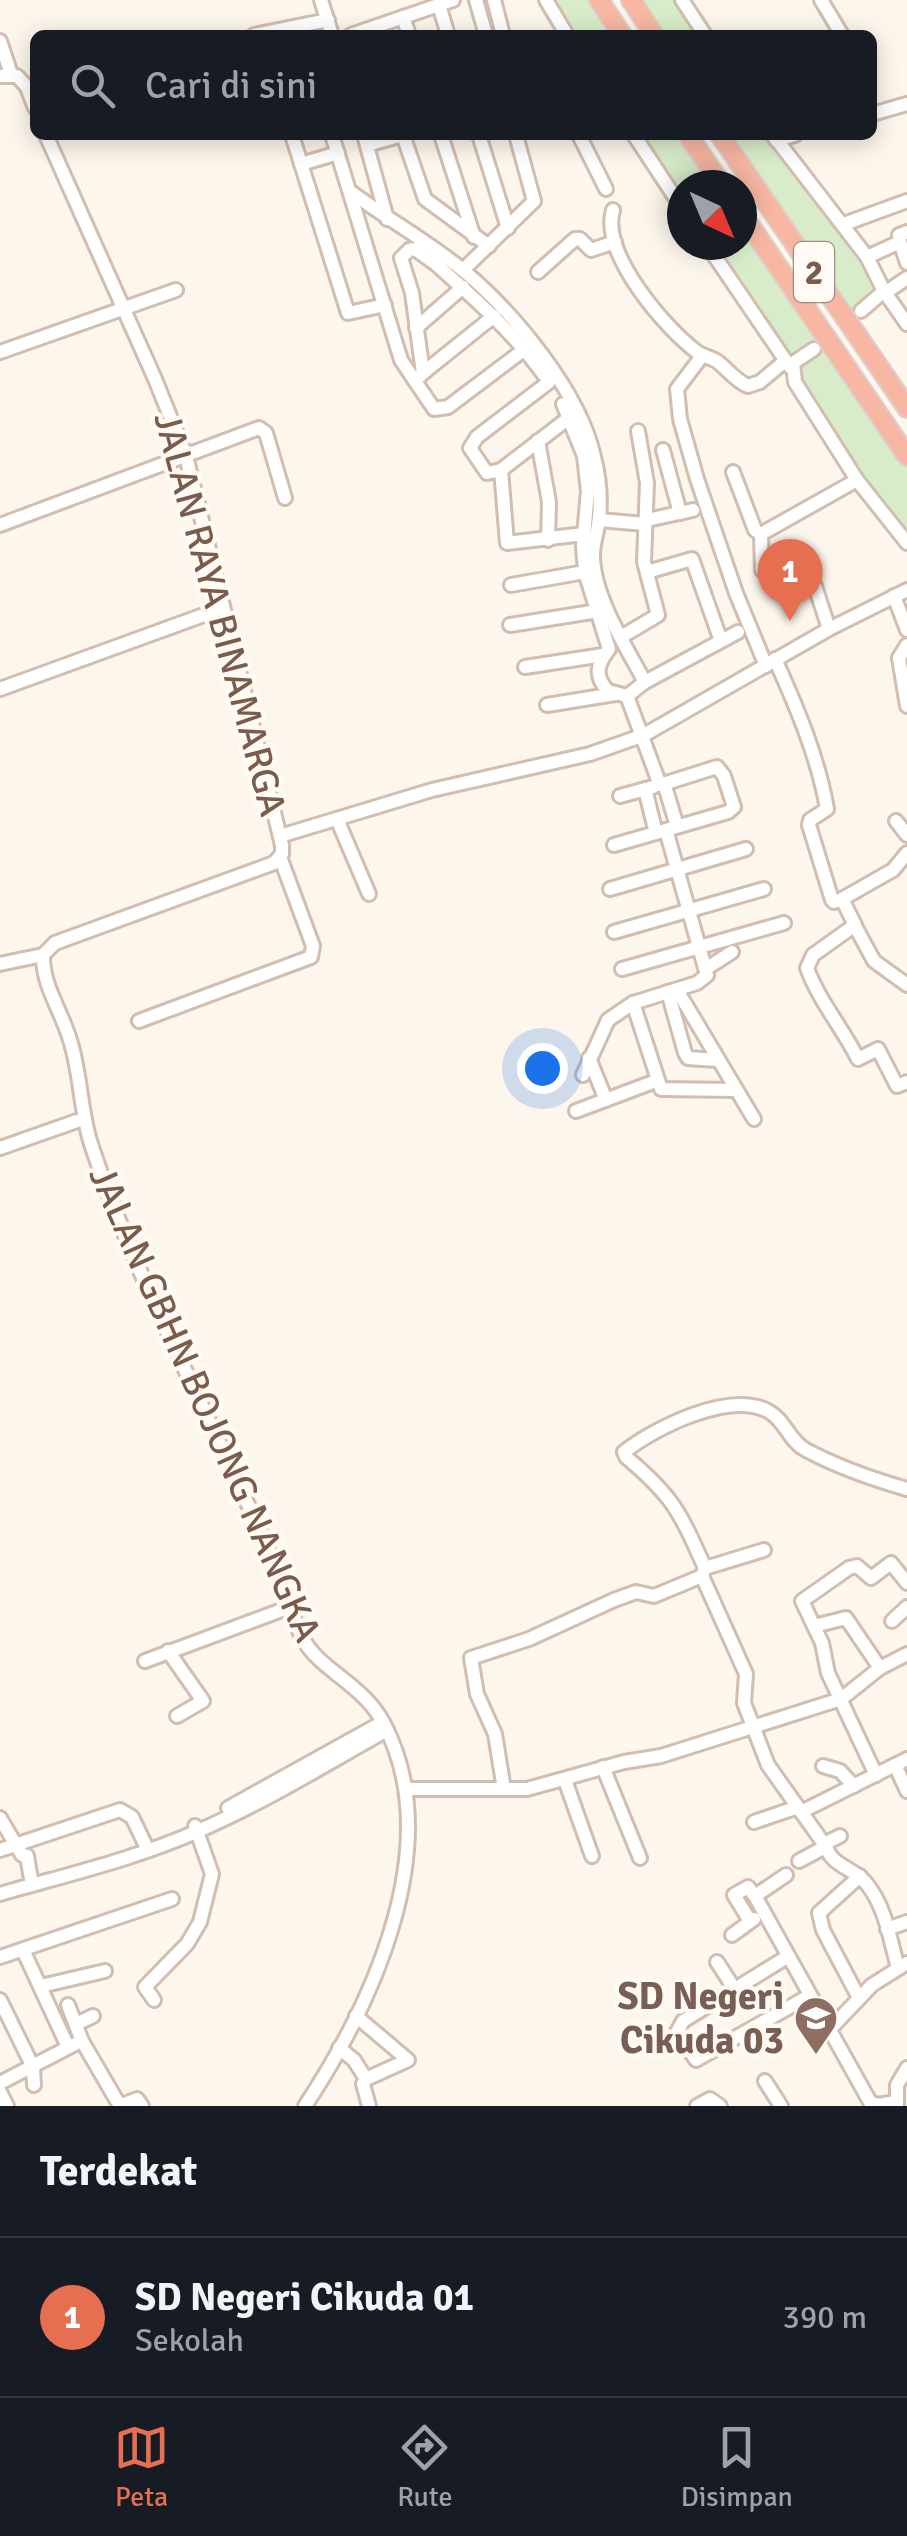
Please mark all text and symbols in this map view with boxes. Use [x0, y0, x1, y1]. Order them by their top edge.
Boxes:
search box [30, 30, 877, 140]
icon: search [65, 58, 120, 113]
text: Cari di sini [145, 62, 317, 109]
north arrow [667, 170, 757, 260]
road number: 2 [794, 242, 834, 302]
street label: JALAN RAYA BINAMARGA [143, 407, 297, 821]
pin: 1 [758, 538, 822, 621]
your location [517, 1043, 568, 1094]
street label: JALAN GBHN BOJONG NANGKA [79, 1159, 331, 1649]
place label: SD Negeri Cikuda 03 [617, 1973, 784, 2064]
school or university icon: SD Negeri Cikuda 03 [793, 1995, 839, 2056]
text: Terdekat [40, 2146, 197, 2197]
text: SD Negeri Cikuda 01 [135, 2274, 474, 2321]
text: 1 [64, 2298, 81, 2337]
text: 390 m [783, 2298, 867, 2337]
text: Sekolah [135, 2321, 244, 2360]
tab: Peta [114, 2420, 169, 2514]
tab: Rute [397, 2420, 452, 2514]
tab: Disimpan [681, 2420, 793, 2514]

